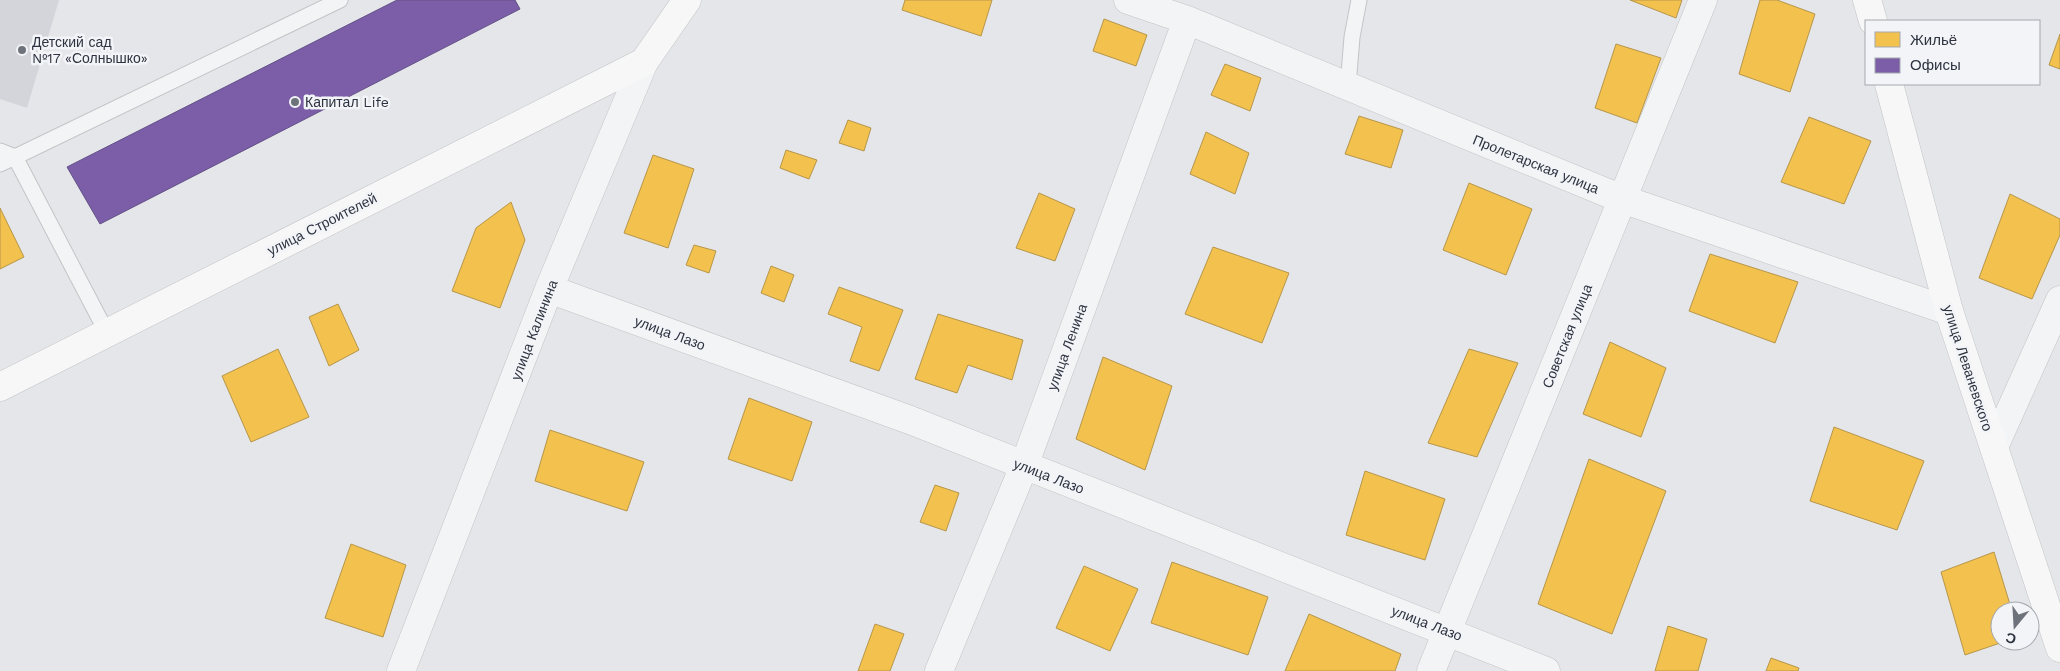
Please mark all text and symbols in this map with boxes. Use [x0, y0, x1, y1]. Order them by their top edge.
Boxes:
legend [1865, 20, 2040, 85]
text: Жильё [1910, 31, 1957, 49]
place label: Детский сад №17 «Солнышко» [32, 34, 148, 66]
marker: Детский сад №17 «Солнышко» [16, 44, 28, 56]
text: Офисы [1910, 56, 1961, 74]
place label: Капитал Life [305, 94, 389, 110]
marker: Капитал Life [289, 96, 301, 108]
street label: Пролетарская улица [1471, 131, 1602, 197]
street label: улица Строителей [265, 190, 379, 258]
street label: улица Калинина [507, 277, 561, 382]
street label: Советская улица [1539, 281, 1595, 390]
street label: улица Ленина [1044, 301, 1090, 393]
street label: улица Леваневского [1940, 303, 1996, 433]
street label: улица Лазо [632, 313, 708, 353]
street label: улица Лазо [1012, 455, 1087, 497]
north arrow [1990, 601, 2040, 651]
street label: улица Лазо [1390, 602, 1465, 644]
text: С [2004, 629, 2018, 648]

